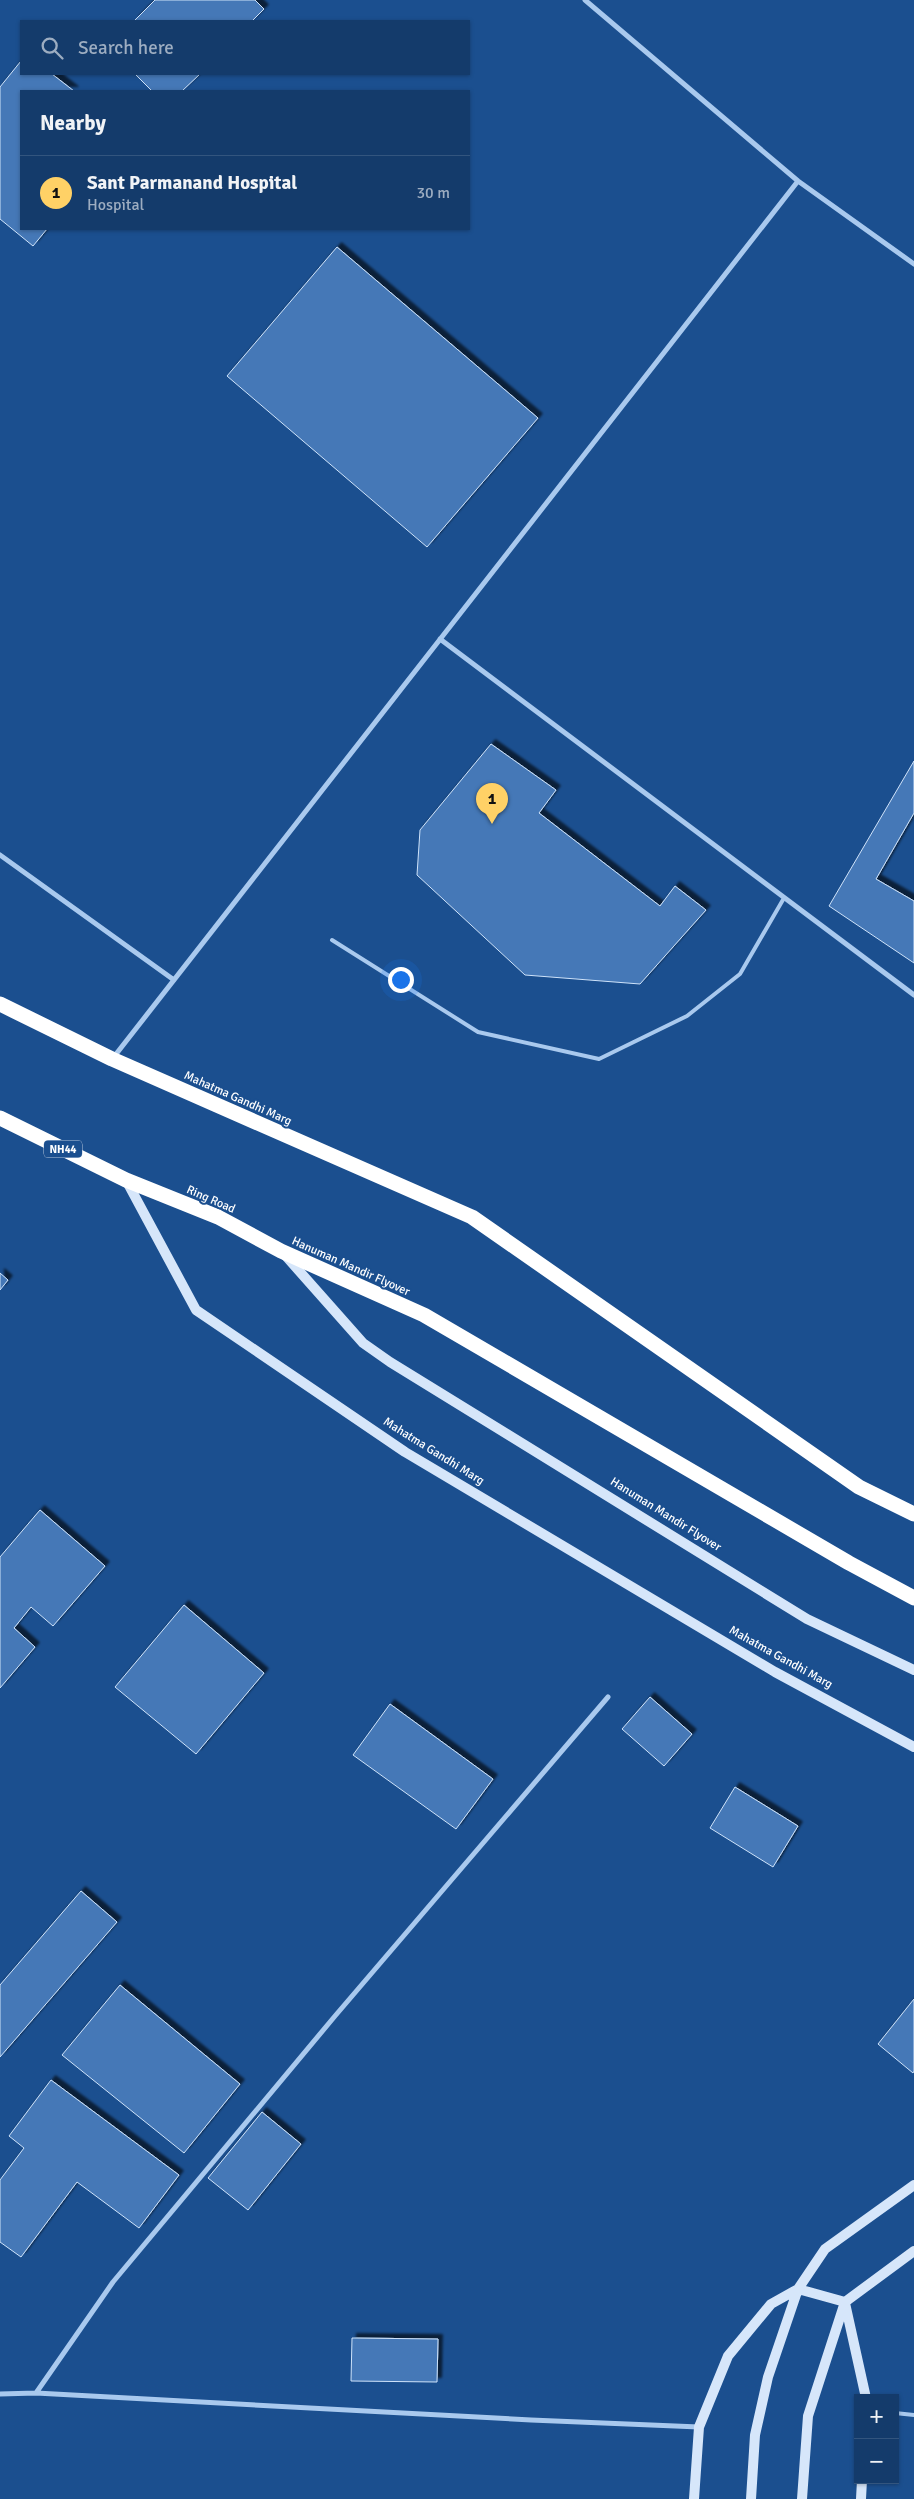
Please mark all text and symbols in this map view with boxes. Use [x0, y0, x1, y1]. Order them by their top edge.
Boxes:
search box [20, 20, 470, 75]
icon: search [38, 34, 66, 62]
text: Search here [78, 36, 174, 60]
text: Nearby [40, 110, 106, 136]
text: Sant Parmanand Hospital [87, 171, 297, 195]
text: 1 [52, 183, 60, 203]
text: 30 m [416, 183, 450, 203]
text: Hospital [87, 195, 144, 215]
pin: 1 [476, 783, 508, 824]
your location [388, 967, 414, 993]
street label: Mahatma Gandhi Marg [182, 1068, 294, 1129]
road number: NH44 [44, 1140, 82, 1158]
street label: Ring Road [184, 1182, 237, 1217]
street label: Hanuman Mandir Flyover [289, 1234, 413, 1300]
street label: Mahatma Gandhi Marg [380, 1414, 487, 1489]
street label: Hanuman Mandir Flyover [607, 1474, 724, 1555]
street label: Mahatma Gandhi Marg [726, 1623, 835, 1692]
map controls [854, 2394, 899, 2484]
button: + [854, 2394, 899, 2439]
button: − [854, 2439, 899, 2484]

